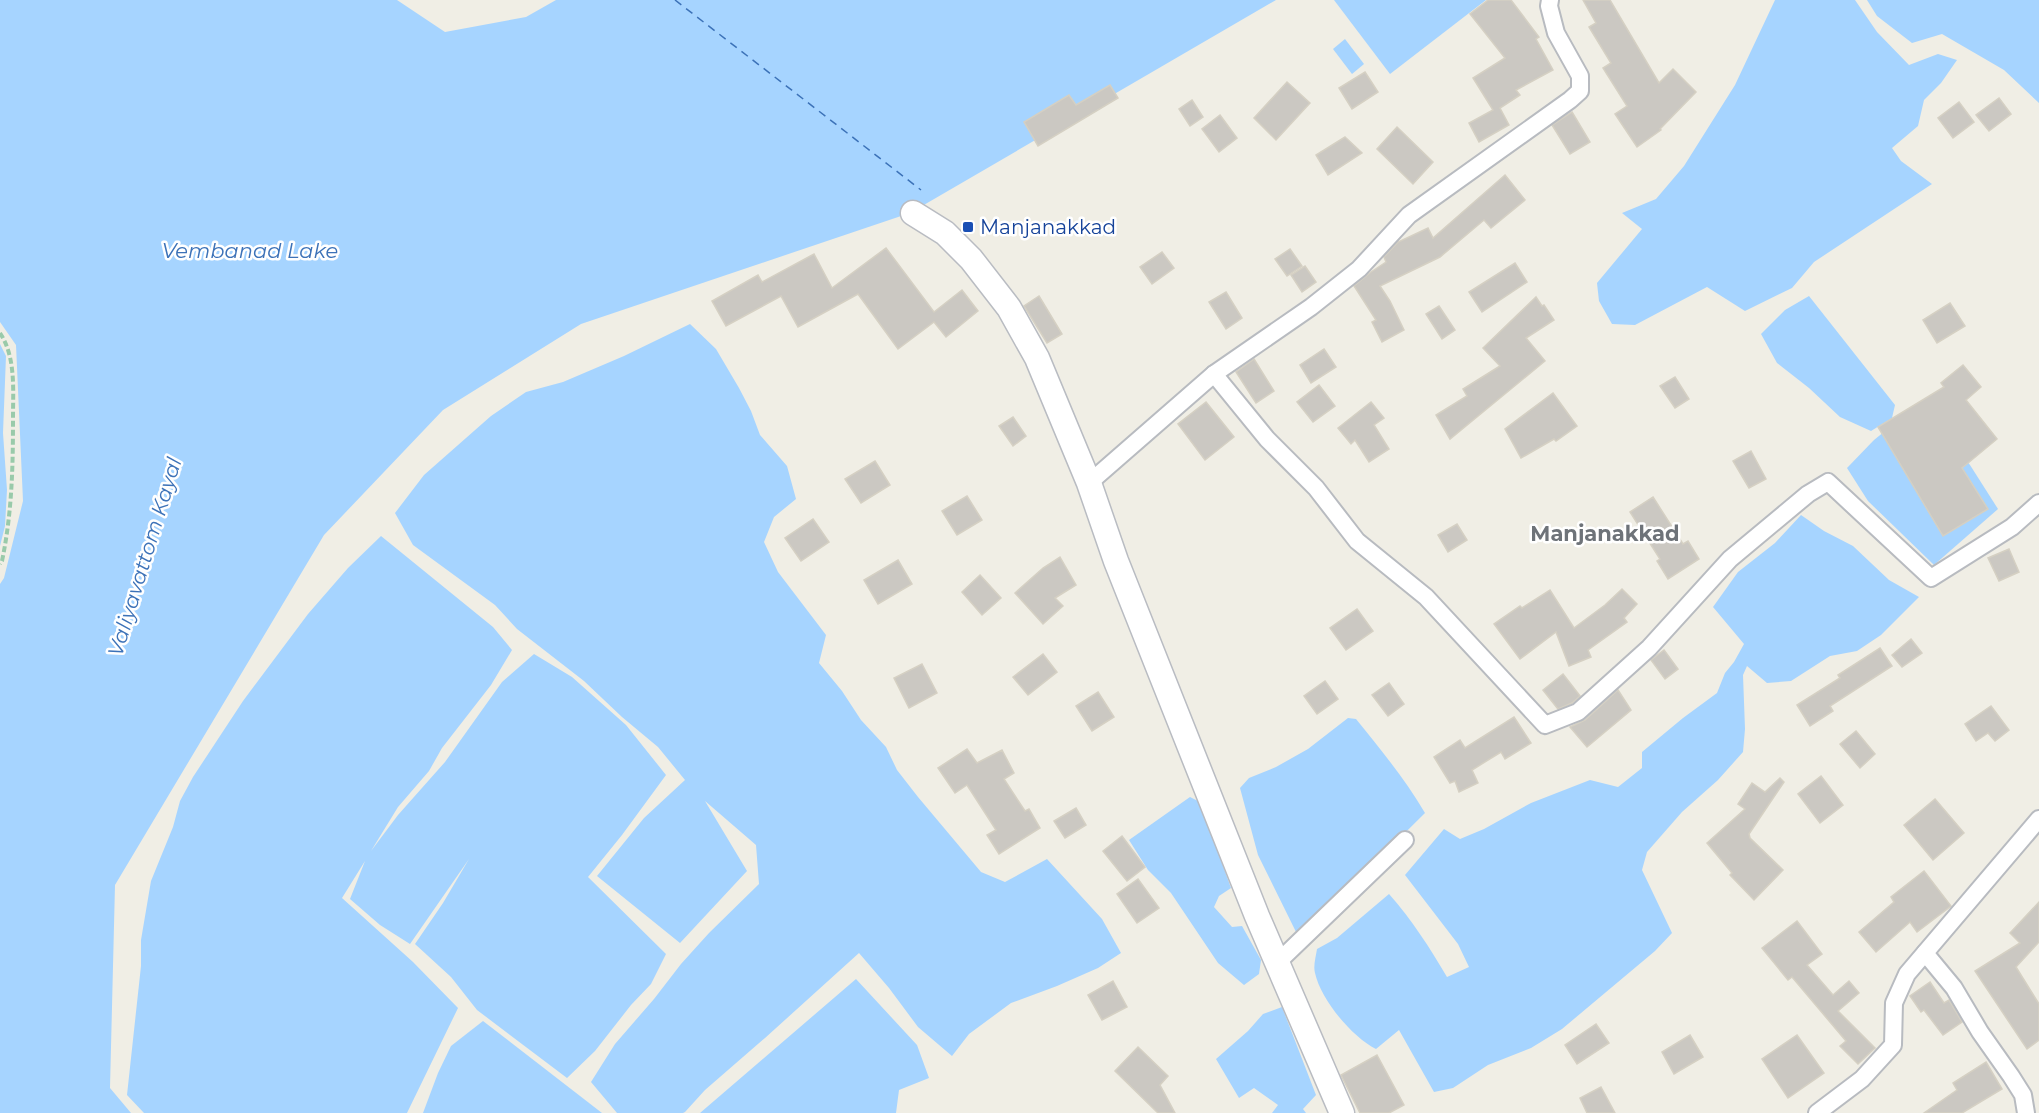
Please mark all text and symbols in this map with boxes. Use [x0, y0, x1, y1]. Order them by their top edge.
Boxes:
place label: Manjanakkad [980, 215, 1116, 239]
marker: Manjanakkad [961, 220, 975, 234]
water label: Vembanad Lake [162, 238, 338, 263]
water label: Valiyavattom Kayal [102, 454, 187, 659]
district label: Manjanakkad [1530, 521, 1680, 546]

